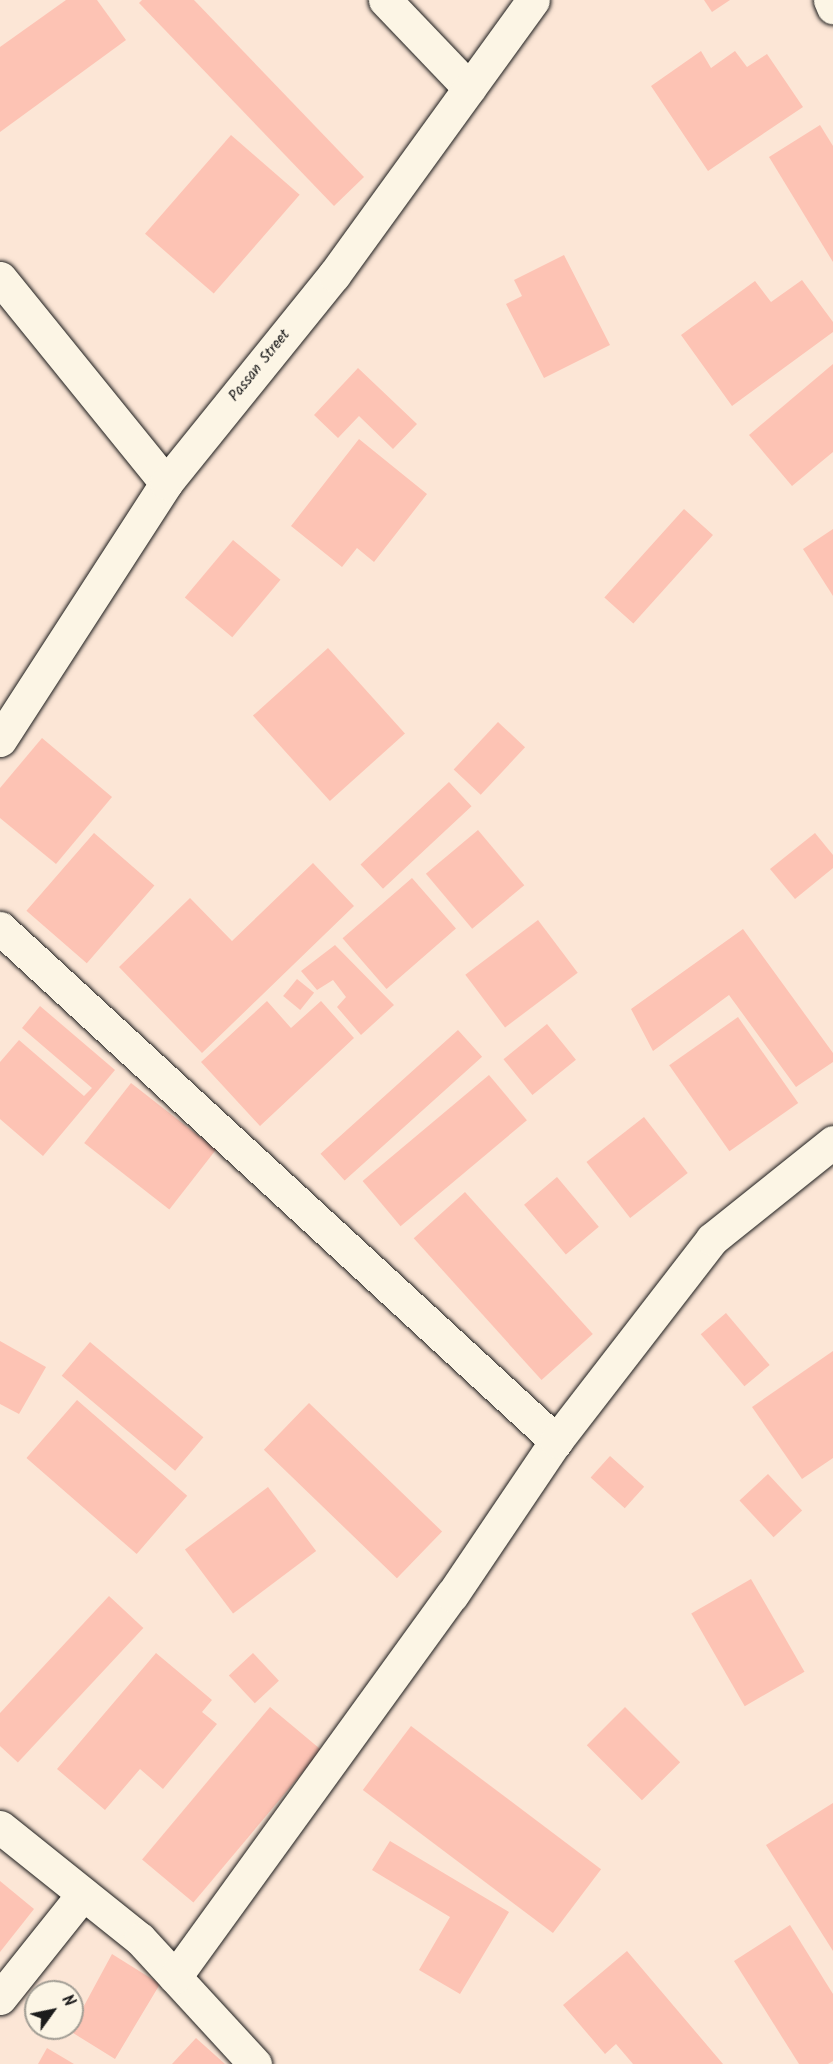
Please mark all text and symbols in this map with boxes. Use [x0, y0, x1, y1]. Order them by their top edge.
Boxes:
street label: Passan Street [226, 327, 294, 405]
north arrow [24, 1980, 84, 2040]
text: N [55, 1990, 81, 2012]

